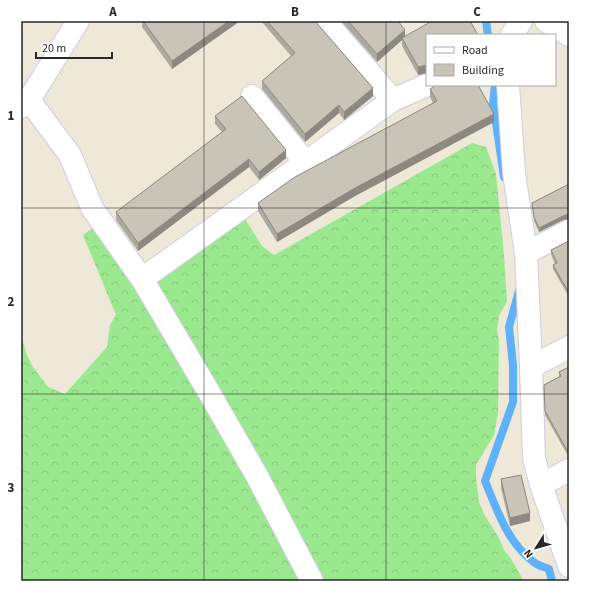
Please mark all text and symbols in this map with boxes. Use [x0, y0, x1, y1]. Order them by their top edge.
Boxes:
text: A [108, 3, 117, 21]
text: B [291, 3, 299, 21]
text: C [473, 3, 481, 21]
scale bar [36, 34, 112, 60]
legend [426, 34, 556, 86]
text: 20 m [42, 40, 66, 57]
text: Road [462, 42, 488, 59]
text: Building [462, 62, 504, 79]
text: 1 [8, 107, 15, 125]
text: 2 [8, 293, 15, 311]
text: 3 [8, 479, 15, 497]
north arrow [516, 528, 556, 568]
text: N [520, 546, 537, 561]

